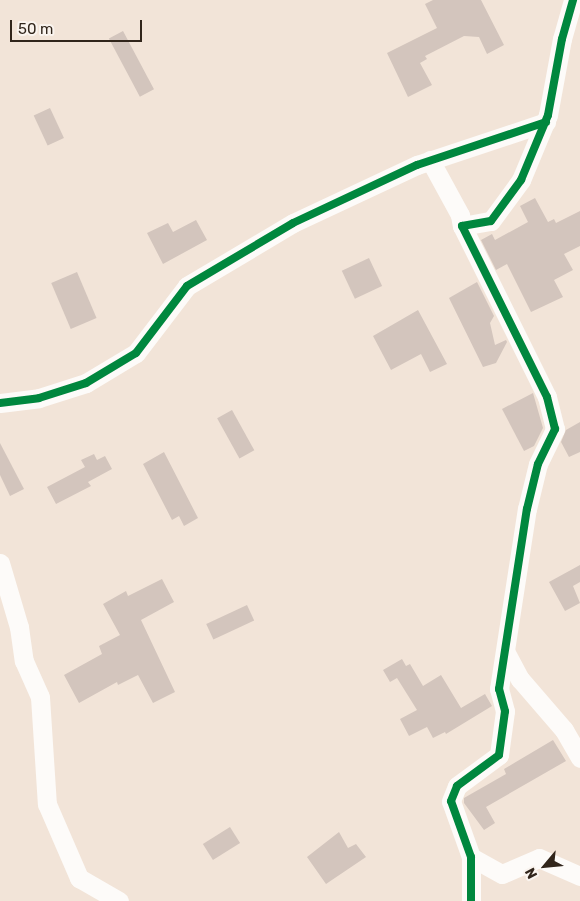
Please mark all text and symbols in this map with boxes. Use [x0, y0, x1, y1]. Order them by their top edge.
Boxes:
scale bar [12, 10, 145, 42]
text: 50 m [18, 20, 53, 38]
north arrow [520, 841, 570, 891]
text: N [521, 865, 541, 882]

